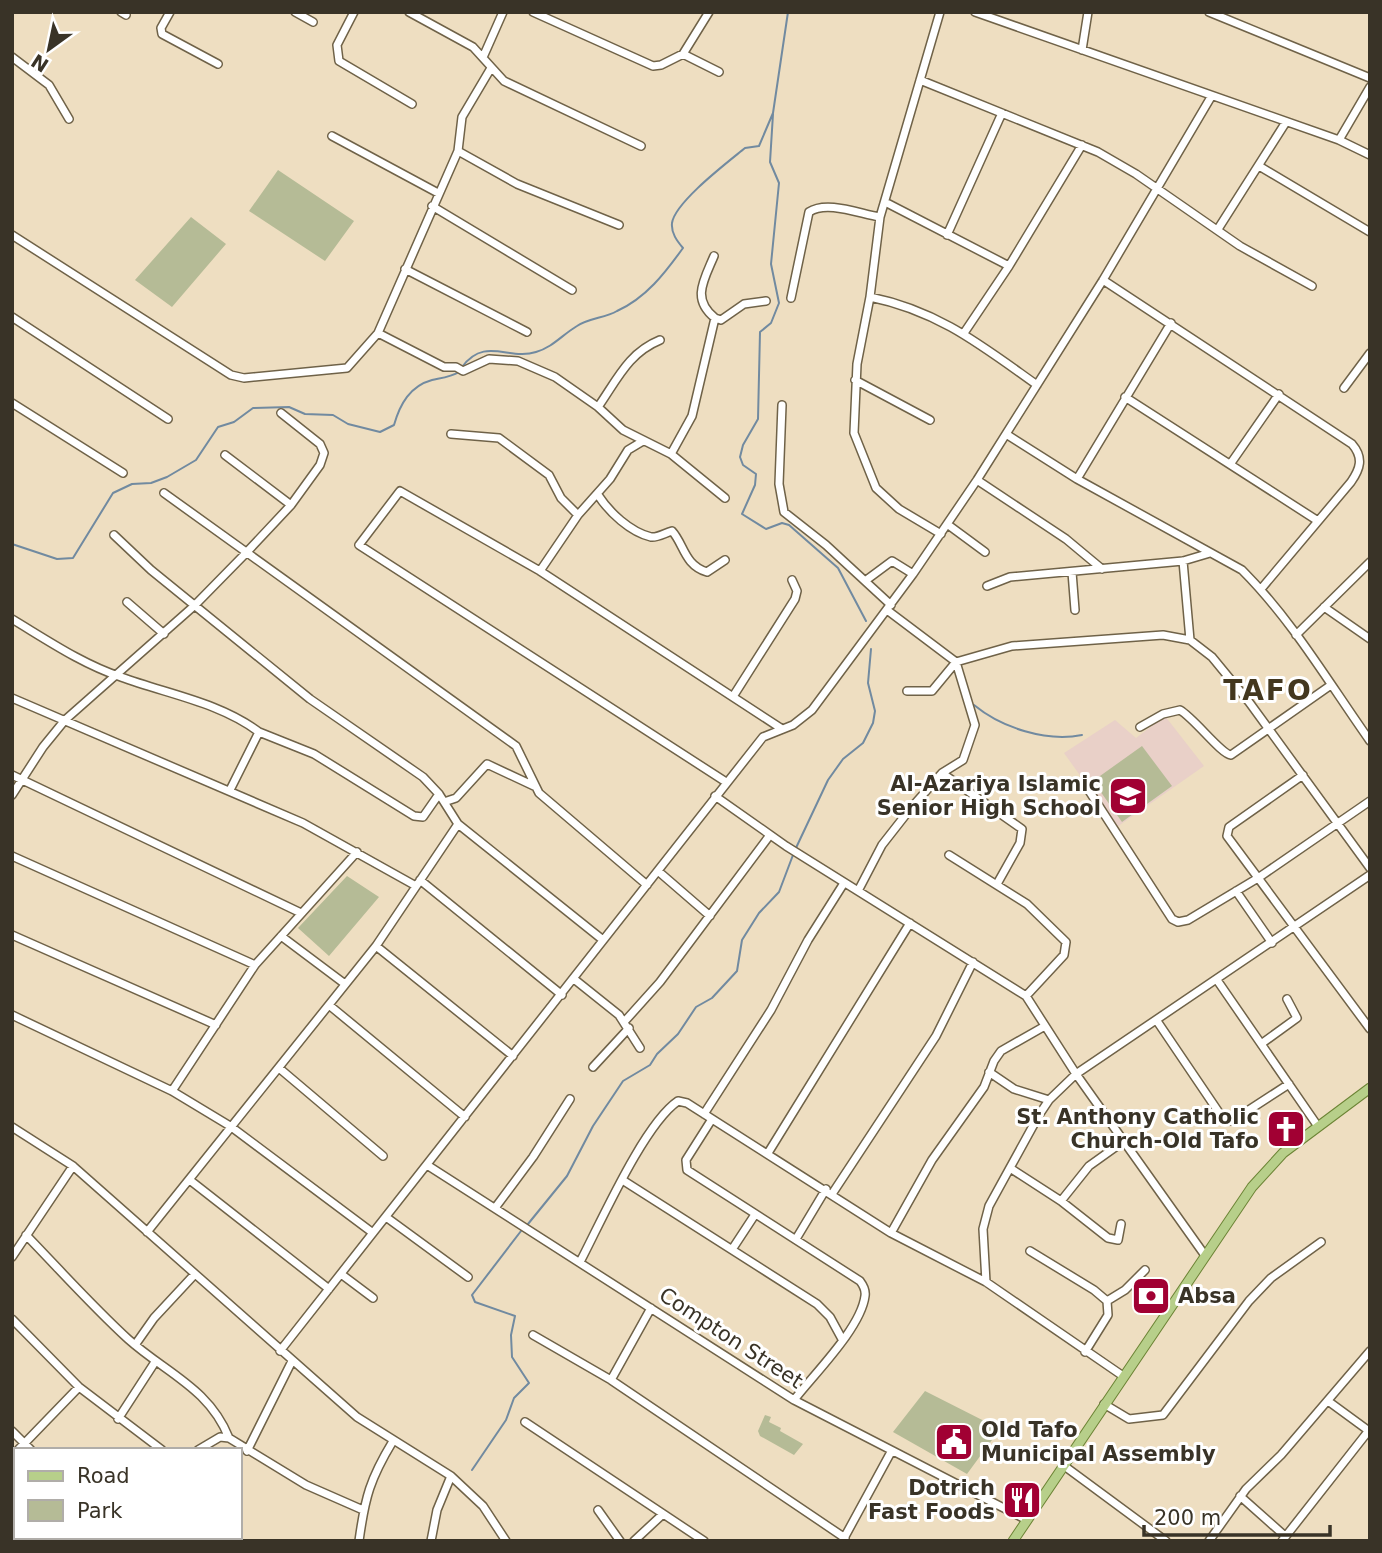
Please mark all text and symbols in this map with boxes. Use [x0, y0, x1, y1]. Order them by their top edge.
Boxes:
north arrow [14, 14, 84, 84]
text: N [27, 50, 52, 77]
district label: TAFO [1223, 674, 1313, 707]
place label: Al-Azariya Islamic Senior High School [877, 772, 1101, 820]
school or university icon: Al-Azariya Islamic Senior High School [1107, 775, 1149, 817]
place label: St. Anthony Catholic Church-Old Tafo [1016, 1105, 1259, 1153]
church icon: St. Anthony Catholic Church-Old Tafo [1265, 1108, 1307, 1150]
bank icon: Absa [1130, 1275, 1172, 1317]
street label: Compton Street [655, 1283, 807, 1393]
place label: Absa [1178, 1284, 1236, 1308]
place label: Old Tafo Municipal Assembly [981, 1418, 1216, 1466]
public building icon: Old Tafo Municipal Assembly [933, 1421, 975, 1463]
legend [14, 1448, 242, 1539]
text: Road [77, 1464, 130, 1488]
place label: Dotrich Fast Foods [868, 1476, 995, 1524]
restaurant icon: Dotrich Fast Foods [1001, 1479, 1043, 1521]
scale bar [1144, 1494, 1330, 1538]
text: Park [77, 1499, 123, 1523]
text: 200 m [1154, 1506, 1221, 1530]

